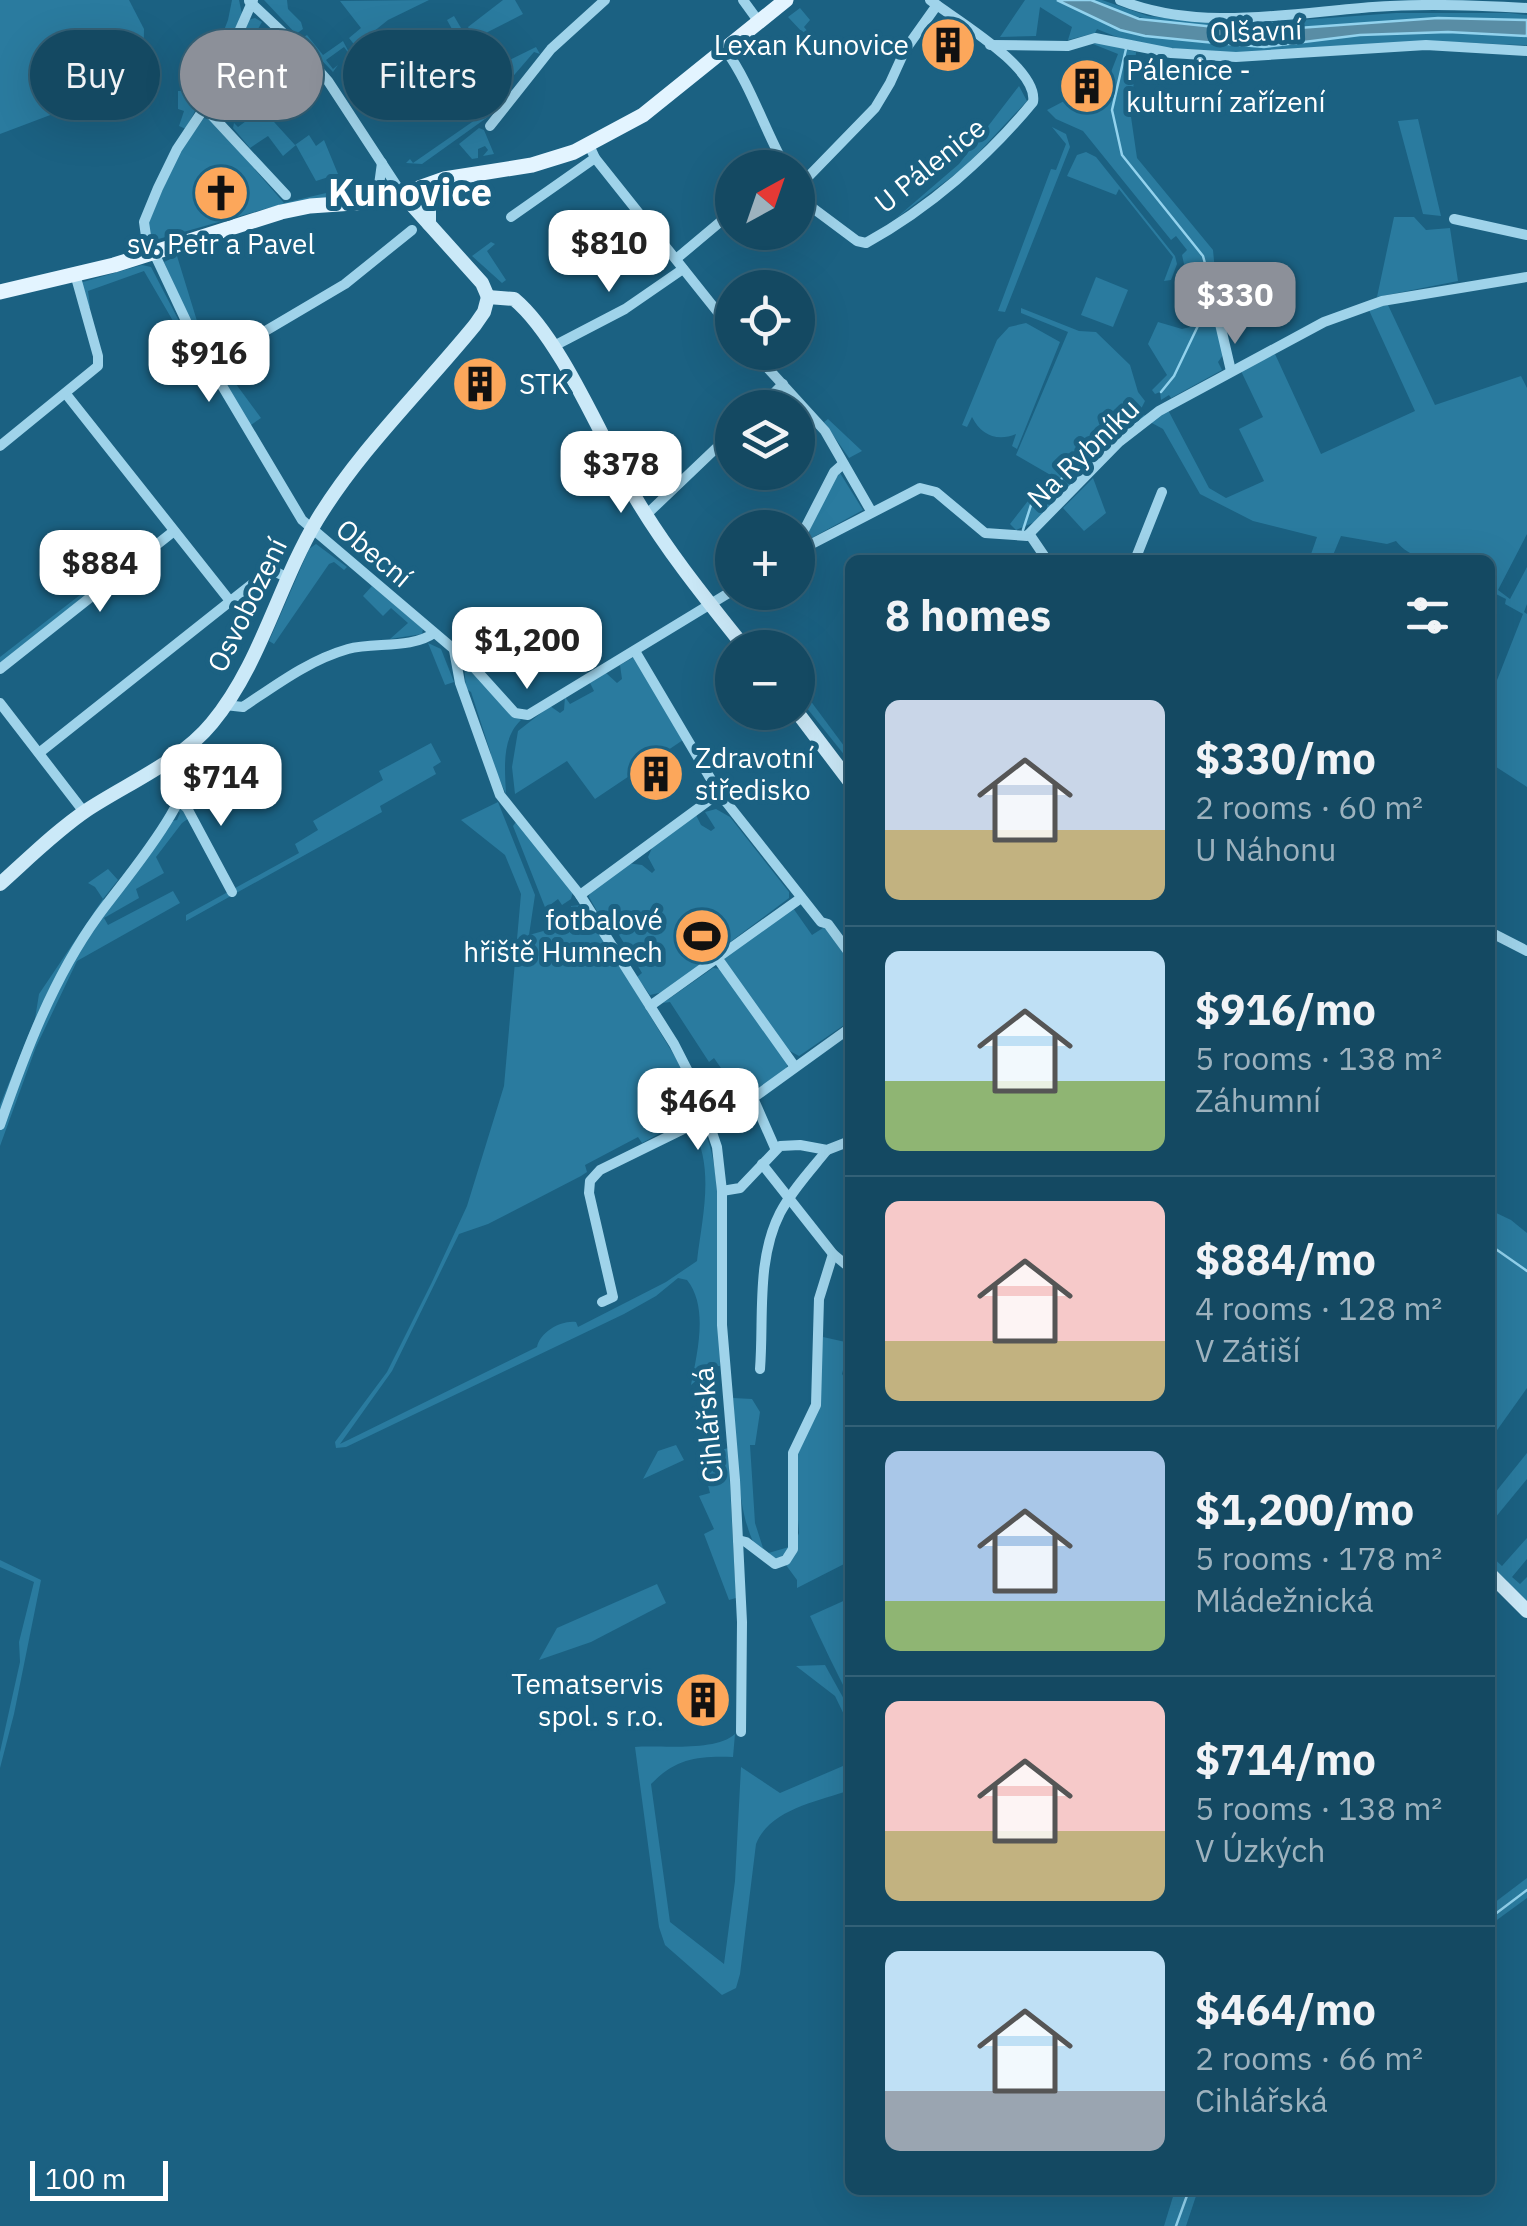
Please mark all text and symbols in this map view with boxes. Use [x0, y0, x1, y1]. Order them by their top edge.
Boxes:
street label: Olšavní [1209, 10, 1303, 51]
building icon: Lexan Kunovice [918, 15, 978, 75]
place label: Lexan Kunovice [714, 26, 909, 63]
chip: Buy [30, 30, 160, 120]
chip: Rent [180, 30, 323, 120]
chip: Filters [343, 30, 512, 120]
place label: Pálenice - kulturní zařízení [1126, 51, 1326, 120]
building icon: Pálenice - kulturní zařízení [1057, 56, 1117, 116]
street label: U Pálenice [867, 109, 993, 221]
north arrow [715, 150, 815, 250]
map controls [715, 150, 815, 730]
church icon: sv. Petr a Pavel [191, 163, 251, 223]
district label: Kunovice [328, 167, 492, 216]
pin: $810 [550, 210, 668, 295]
text: $810 [571, 221, 647, 263]
place label: sv. Petr a Pavel [127, 225, 315, 262]
pin: $330 [1176, 262, 1294, 347]
button: locate [715, 270, 815, 370]
text: $330 [1197, 273, 1273, 315]
pin: $916 [150, 320, 268, 405]
text: $916 [171, 331, 247, 373]
building icon: STK [450, 354, 510, 414]
place label: STK [519, 365, 569, 402]
button: layers [715, 390, 815, 490]
street label: Na Rybníku [1018, 390, 1147, 516]
pin: $378 [562, 431, 680, 516]
text: $378 [583, 442, 659, 484]
street label: Obecní [329, 510, 420, 595]
button: + [715, 510, 815, 610]
pin: $884 [41, 530, 159, 615]
street label: Osvobození [198, 531, 295, 678]
text: $884 [62, 541, 138, 583]
text: 8 homes [885, 588, 1051, 643]
icon: filters [1400, 588, 1455, 643]
pin: $1,200 [446, 607, 608, 692]
text: $1,200 [474, 618, 580, 660]
button: − [715, 630, 815, 730]
text: $330/mo [1195, 731, 1376, 786]
place label: Zdravotní středisko [695, 739, 814, 808]
icon: home [965, 740, 1085, 860]
pin: $714 [162, 744, 280, 829]
building icon: Zdravotní středisko [626, 744, 686, 804]
text: $714 [183, 755, 259, 797]
text: 2 rooms · 60 m² [1195, 786, 1423, 828]
text: U Náhonu [1195, 828, 1336, 870]
place label: fotbalové hřiště Humnech [463, 901, 663, 970]
sports icon: fotbalové hřiště Humnech [672, 906, 732, 966]
text: $916/mo [1195, 982, 1376, 1037]
icon: home [965, 991, 1085, 1111]
text: 5 rooms · 138 m² [1195, 1037, 1442, 1079]
pin: $464 [639, 1068, 757, 1153]
text: $464 [660, 1079, 736, 1121]
text: Záhumní [1195, 1079, 1321, 1121]
text: $884/mo [1195, 1232, 1376, 1287]
icon: home [965, 1241, 1085, 1361]
text: 4 rooms · 128 m² [1195, 1287, 1442, 1329]
text: V Zátiší [1195, 1329, 1301, 1371]
street label: Cihlářská [684, 1365, 731, 1485]
text: $1,200/mo [1195, 1482, 1414, 1537]
icon: home [965, 1491, 1085, 1611]
text: 5 rooms · 178 m² [1195, 1537, 1442, 1579]
text: Mládežnická [1195, 1579, 1374, 1621]
place label: Tematservis spol. s r.o. [511, 1665, 664, 1734]
building icon: Tematservis spol. s r.o. [673, 1670, 733, 1730]
text: $714/mo [1195, 1732, 1376, 1787]
icon: home [965, 1741, 1085, 1861]
text: 5 rooms · 138 m² [1195, 1787, 1442, 1829]
text: V Úzkých [1195, 1829, 1326, 1871]
text: $464/mo [1195, 1982, 1376, 2037]
icon: home [965, 1991, 1085, 2111]
text: 2 rooms · 66 m² [1195, 2037, 1423, 2079]
text: Cihlářská [1195, 2079, 1328, 2121]
scale bar [30, 2156, 168, 2200]
text: 100 m [45, 2160, 126, 2197]

